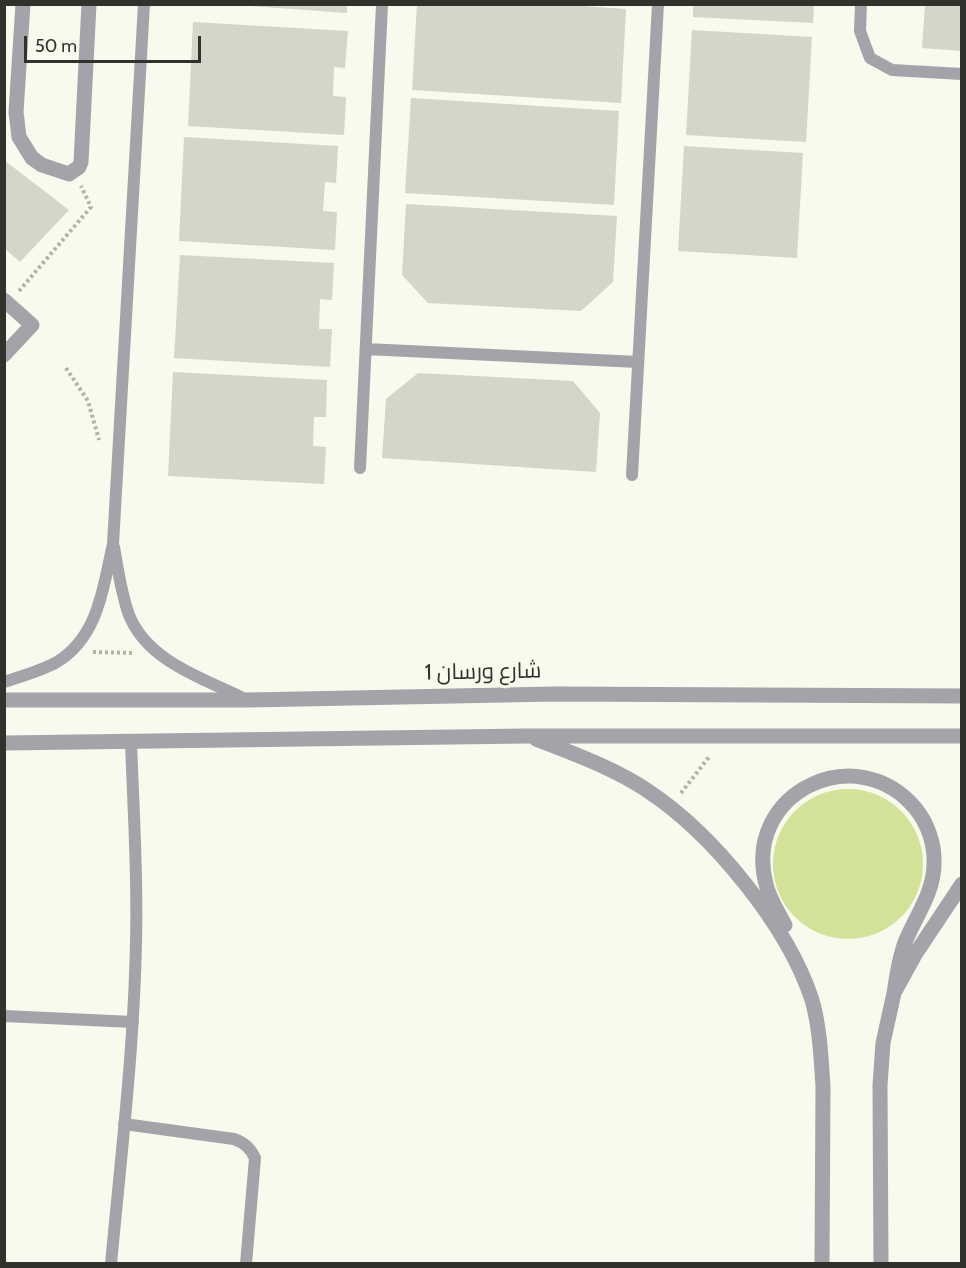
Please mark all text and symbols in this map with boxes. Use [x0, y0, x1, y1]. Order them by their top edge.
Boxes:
scale bar [27, 24, 204, 62]
text: 50 m [35, 35, 77, 57]
street label: شارع ورسان 1 [424, 658, 542, 686]

